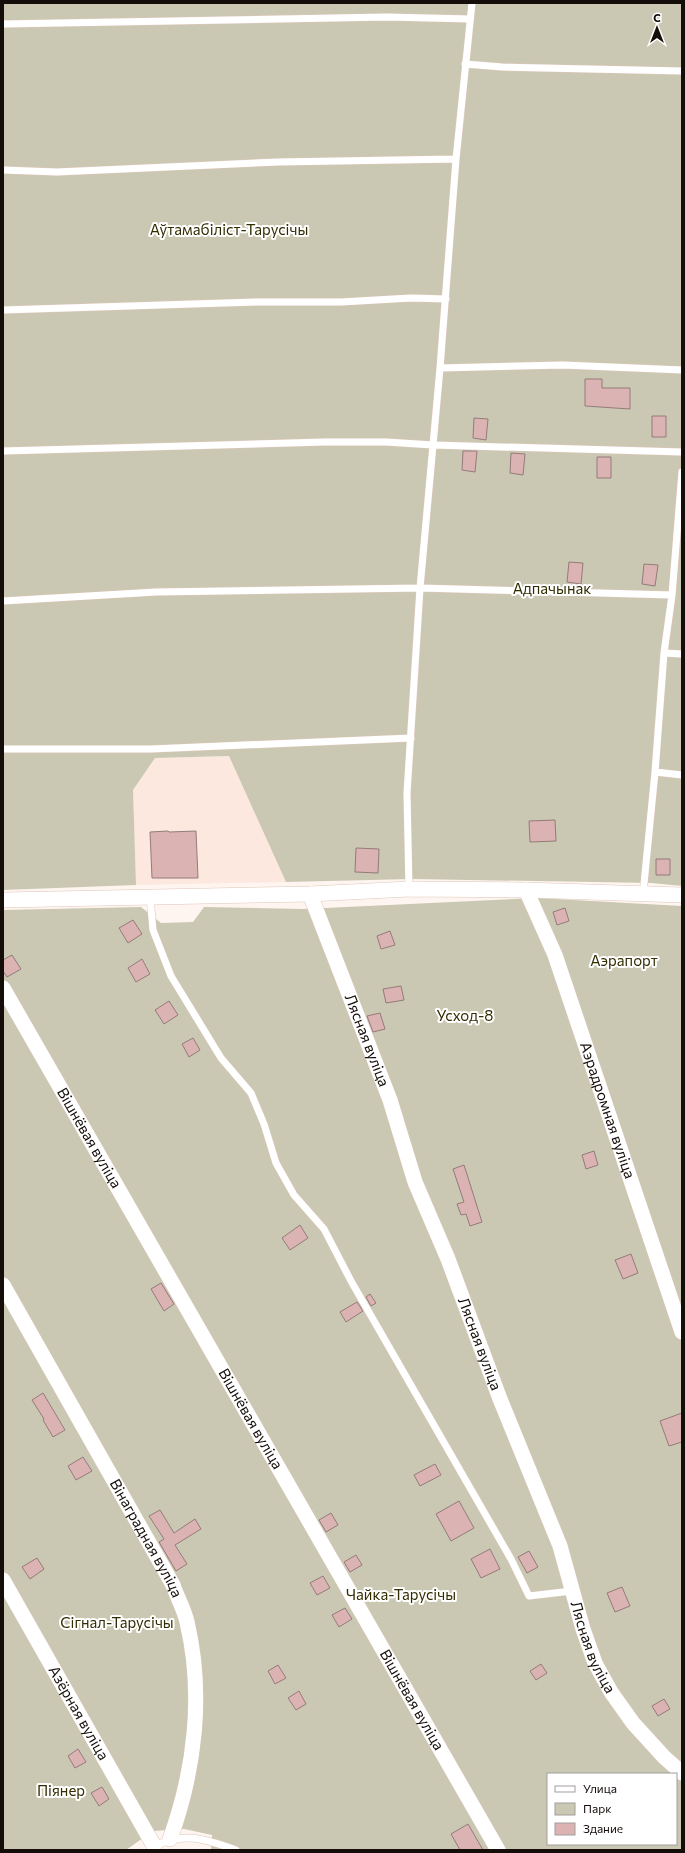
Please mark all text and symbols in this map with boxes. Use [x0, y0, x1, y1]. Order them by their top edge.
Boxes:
north arrow [637, 8, 677, 48]
text: С [653, 11, 661, 24]
park label: Аўтамабіліст-Тарусічы [150, 220, 308, 238]
park label: Адпачынак [513, 579, 591, 597]
park label: Аэрапорт [590, 951, 658, 969]
street label: Лясная вуліца [342, 991, 394, 1089]
park label: Усход-8 [437, 1006, 493, 1024]
street label: Аэрадромная вуліца [577, 1039, 640, 1181]
street label: Вішнёвая вуліца [54, 1084, 126, 1191]
street label: Лясная вуліца [455, 1294, 506, 1393]
street label: Вішнёвая вуліца [215, 1365, 287, 1472]
street label: Вінаградная вуліца [107, 1475, 187, 1600]
park label: Чайка-Тарусічы [346, 1585, 456, 1603]
street label: Лясная вуліца [568, 1599, 620, 1696]
park label: Сігнал-Тарусічы [60, 1613, 174, 1631]
street label: Вішнёвая вуліца [377, 1646, 449, 1753]
street label: Азёрная вуліца [45, 1662, 113, 1763]
legend [547, 1773, 677, 1845]
park label: Піянер [37, 1781, 85, 1799]
text: Улица [583, 1781, 617, 1795]
text: Парк [583, 1801, 612, 1815]
text: Здание [583, 1821, 623, 1835]

